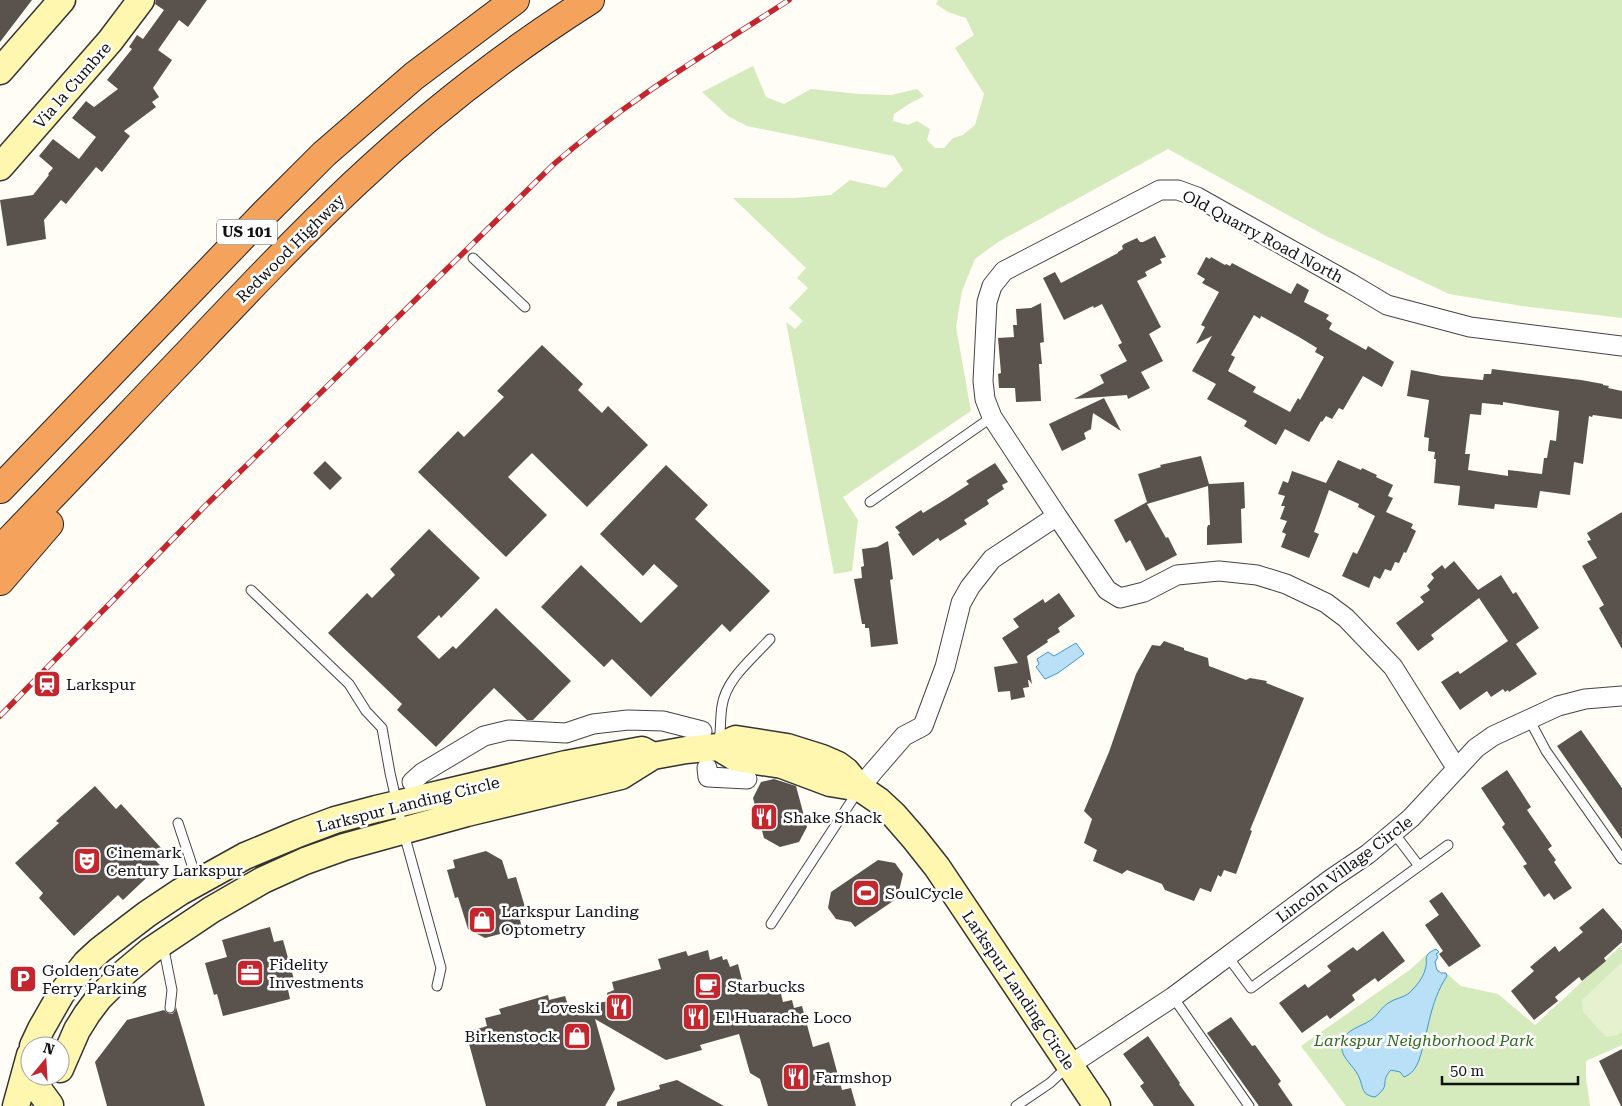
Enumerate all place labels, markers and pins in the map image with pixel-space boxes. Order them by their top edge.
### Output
station icon: Larkspur [32,669,62,699]
place label: Larkspur [66,675,136,694]
restaurant icon: Shake Shack [749,802,779,832]
place label: Shake Shack [783,808,882,827]
place label: Cinemark Century Larkspur [106,843,243,880]
theatre icon: Cinemark Century Larkspur [72,846,102,876]
sports icon: SoulCycle [851,878,881,908]
place label: SoulCycle [885,884,964,903]
place label: Larkspur Landing Optometry [501,902,640,939]
shop icon: Larkspur Landing Optometry [467,905,497,935]
place label: Fidelity Investments [269,955,364,992]
office icon: Fidelity Investments [235,958,265,988]
place label: Golden Gate Ferry Parking [42,961,147,998]
parking icon: Golden Gate Ferry Parking [8,964,38,994]
cafe icon: Starbucks [693,971,723,1001]
place label: Starbucks [727,977,805,996]
restaurant icon: Loveski [604,992,634,1022]
place label: Loveski [540,998,600,1017]
restaurant icon: El Huarache Loco [681,1002,711,1032]
place label: El Huarache Loco [715,1008,852,1027]
shop icon: Birkenstock [562,1021,592,1051]
place label: Birkenstock [465,1027,558,1046]
restaurant icon: Farmshop [781,1062,811,1092]
place label: Farmshop [815,1068,892,1087]

